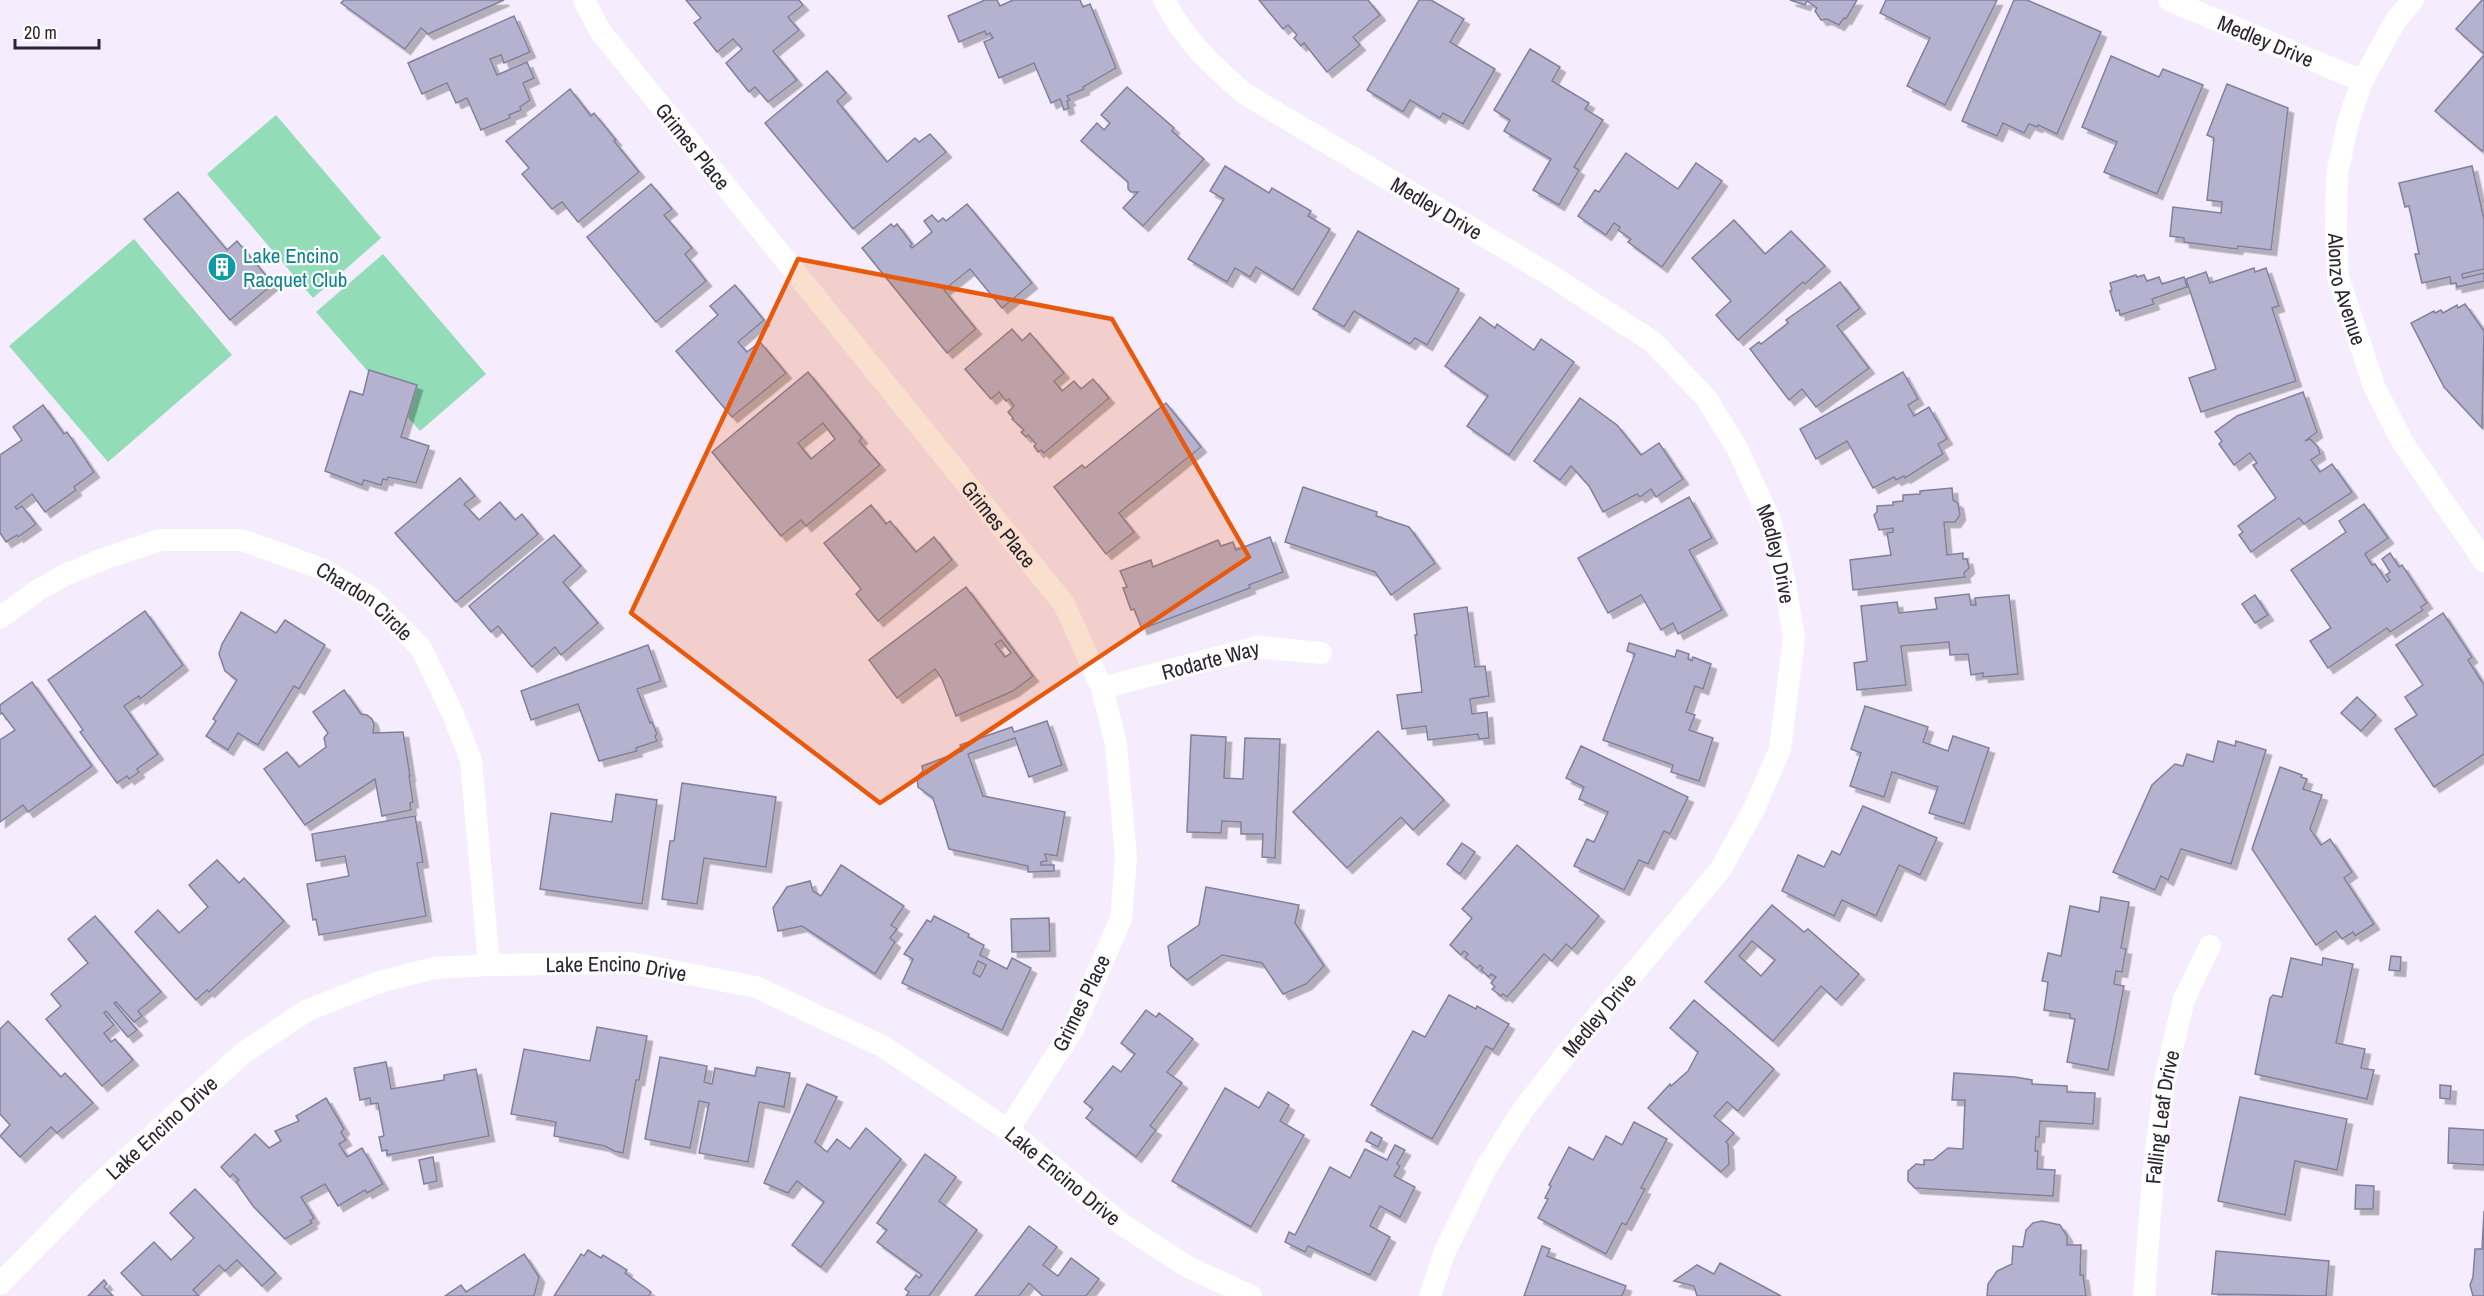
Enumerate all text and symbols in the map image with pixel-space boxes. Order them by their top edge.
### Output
street label: Medley Drive [2213,8,2318,74]
scale bar [15,12,99,50]
text: 20 m [24,20,57,45]
street label: Grimes Place [649,96,737,196]
street label: Medley Drive [1386,169,1488,246]
street label: Alonzo Avenue [2321,231,2374,349]
place label: Lake Encino Racquet Club [243,241,347,294]
building icon: Lake Encino Racquet Club [206,251,238,283]
street label: Grimes Place [955,474,1043,573]
street label: Medley Drive [1750,499,1802,606]
street label: Chardon Circle [311,554,420,647]
street label: Rodarte Way [1158,633,1263,686]
street label: Lake Encino Drive [545,948,689,988]
street label: Grimes Place [1045,950,1117,1056]
street label: Medley Drive [1555,967,1643,1063]
street label: Falling Leaf Drive [2138,1047,2186,1185]
street label: Lake Encino Drive [99,1069,224,1186]
street label: Lake Encino Drive [999,1119,1127,1232]

